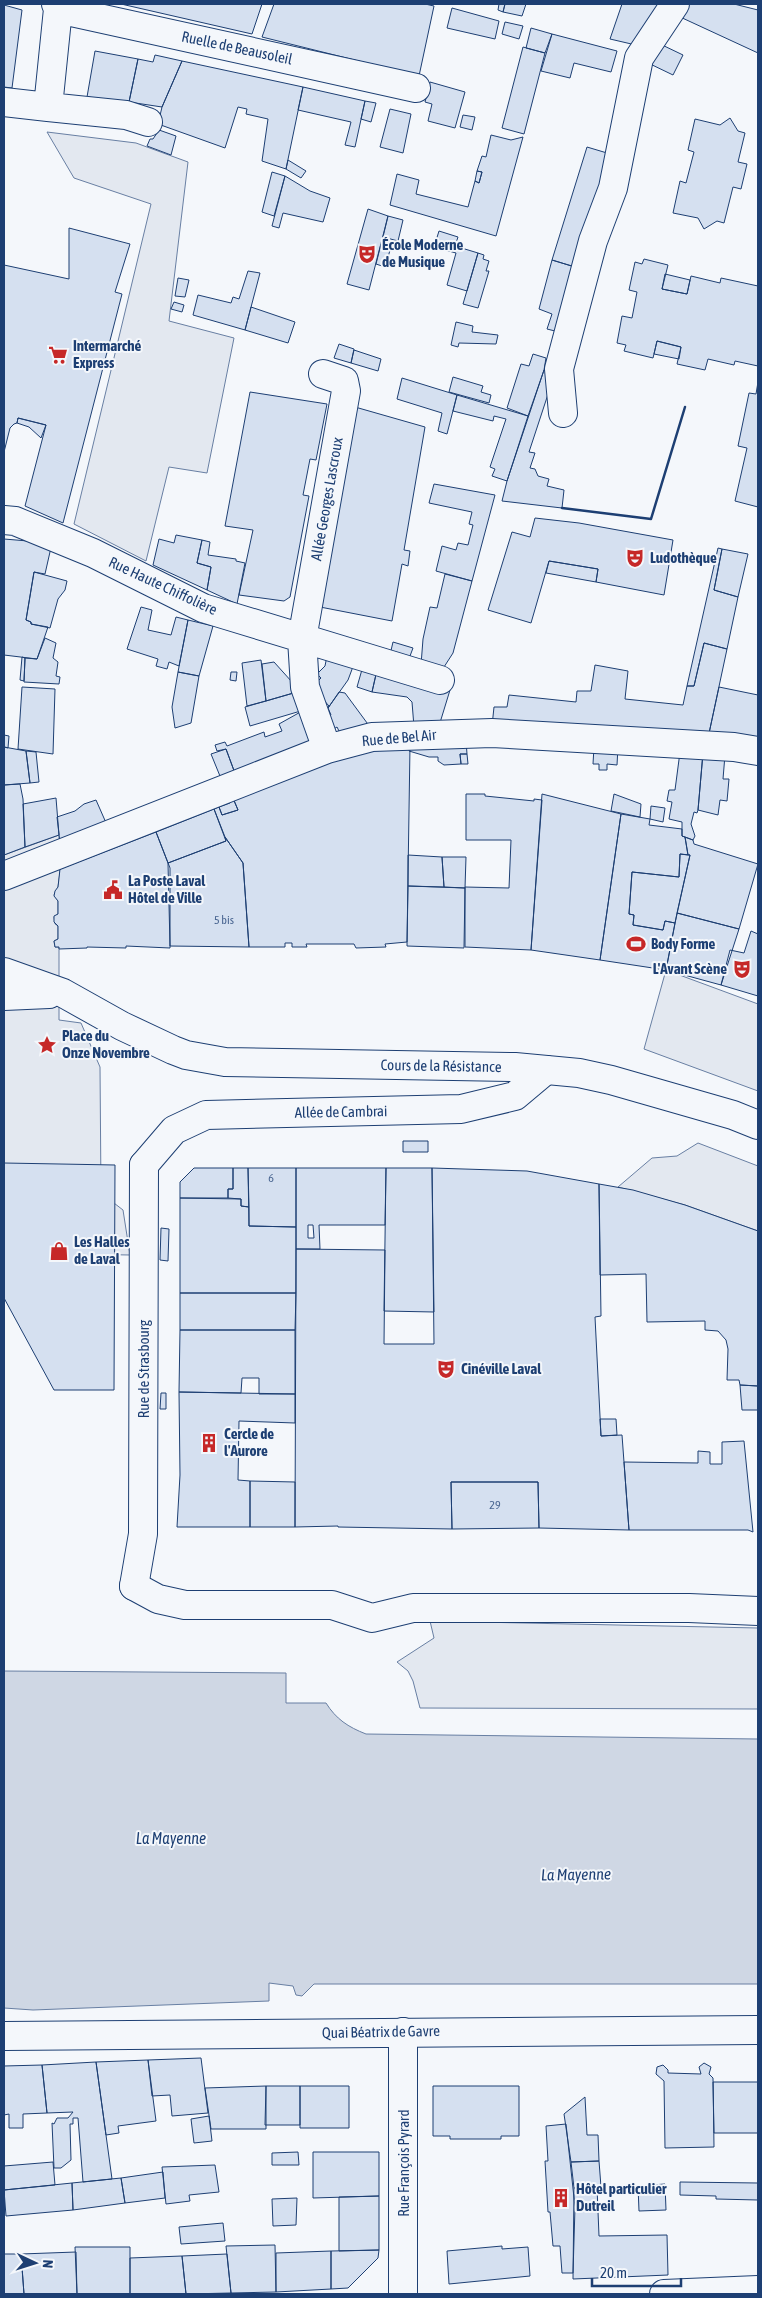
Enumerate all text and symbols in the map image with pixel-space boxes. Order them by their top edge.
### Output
street label: Ruelle de Beausoleil [180,27,294,68]
place label: École Moderne de Musique [382,236,463,270]
theatre icon: École Moderne de Musique [356,243,378,265]
place label: Intermarché Express [73,337,142,371]
supermarket icon: Intermarché Express [47,344,69,366]
street label: Allée Georges Lascroux [307,436,346,562]
theatre icon: Ludothèque [624,547,646,569]
place label: Ludothèque [650,549,717,566]
street label: Rue Haute Chiffolière [106,553,220,618]
street label: Rue de Bel Air [361,726,438,749]
place label: La Poste Laval Hôtel de Ville [128,872,206,906]
public building icon: La Poste Laval Hôtel de Ville [102,879,124,901]
house number: 5 bis [214,913,234,927]
sports icon: Body Forme [625,933,647,955]
place label: Body Forme [651,935,716,952]
theatre icon: L'Avant Scène [731,958,753,980]
place label: L'Avant Scène [653,960,727,977]
place label: Place du Onze Novembre [62,1027,150,1061]
place icon: Place du Onze Novembre [36,1034,58,1056]
street label: Cours de la Résistance [380,1056,502,1075]
street label: Allée de Cambrai [294,1102,388,1121]
house number: 6 [268,1171,274,1185]
place label: Les Halles de Laval [74,1233,130,1267]
shop icon: Les Halles de Laval [48,1240,70,1262]
street label: Rue de Strasbourg [135,1319,152,1418]
theatre icon: Cinéville Laval [435,1358,457,1380]
place label: Cinéville Laval [461,1360,542,1377]
place label: Cercle de l'Aurore [224,1425,274,1459]
building icon: Cercle de l'Aurore [198,1432,220,1454]
house number: 29 [489,1498,501,1512]
water label: La Mayenne [136,1829,206,1848]
water label: La Mayenne [541,1864,611,1885]
street label: Quai Béatrix de Gavre [322,2022,440,2041]
street label: Rue François Pyrard [395,2109,412,2217]
place label: Hôtel particulier Dutreil [576,2180,667,2214]
building icon: Hôtel particulier Dutreil [550,2187,572,2209]
north arrow [10,2238,60,2288]
scale bar [592,2256,681,2288]
text: N [40,2259,56,2269]
text: 20 m [600,2264,627,2281]

